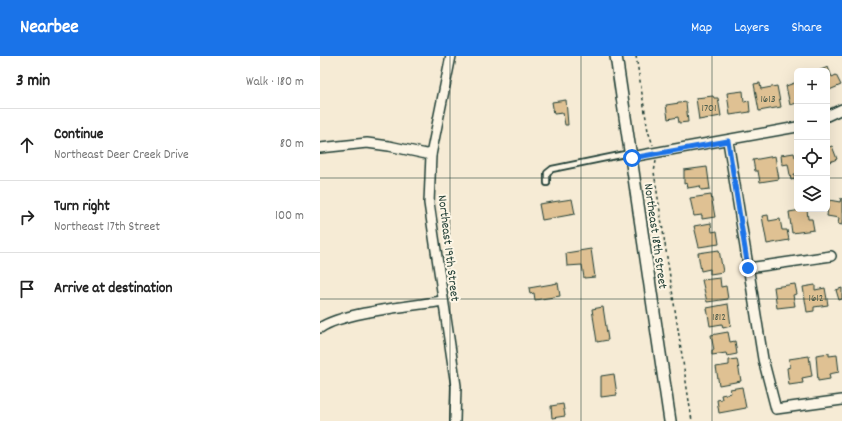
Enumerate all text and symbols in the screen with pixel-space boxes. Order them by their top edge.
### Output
text: Nearbee [20,15,79,42]
text: Map [691,18,712,38]
text: Layers [734,18,769,38]
text: Share [791,18,822,38]
map controls [794,68,830,212]
button: + [794,68,830,104]
text: 3 min [16,70,50,94]
text: Walk · 180 m [246,73,304,92]
house number: 1613 [760,92,776,108]
house number: 1701 [701,101,717,117]
button: − [794,104,830,140]
text: Continue [54,124,103,146]
icon: ahead [16,134,38,156]
text: 80 m [280,135,304,154]
button: locate [794,140,830,176]
text: Northeast Deer Creek Drive [54,146,189,165]
route start [623,149,641,167]
button: layers [794,176,830,212]
street label: Northeast 18th Street [638,182,671,290]
street label: Northeast 19th Street [432,194,463,303]
text: Turn right [54,196,110,218]
icon: right [16,206,38,228]
text: 100 m [275,207,304,226]
text: Northeast 17th Street [54,218,160,237]
route end [739,259,757,277]
icon: arrive [16,278,38,300]
text: Arrive at destination [54,278,172,300]
house number: 1612 [808,291,824,307]
house number: 1812 [712,310,726,326]

